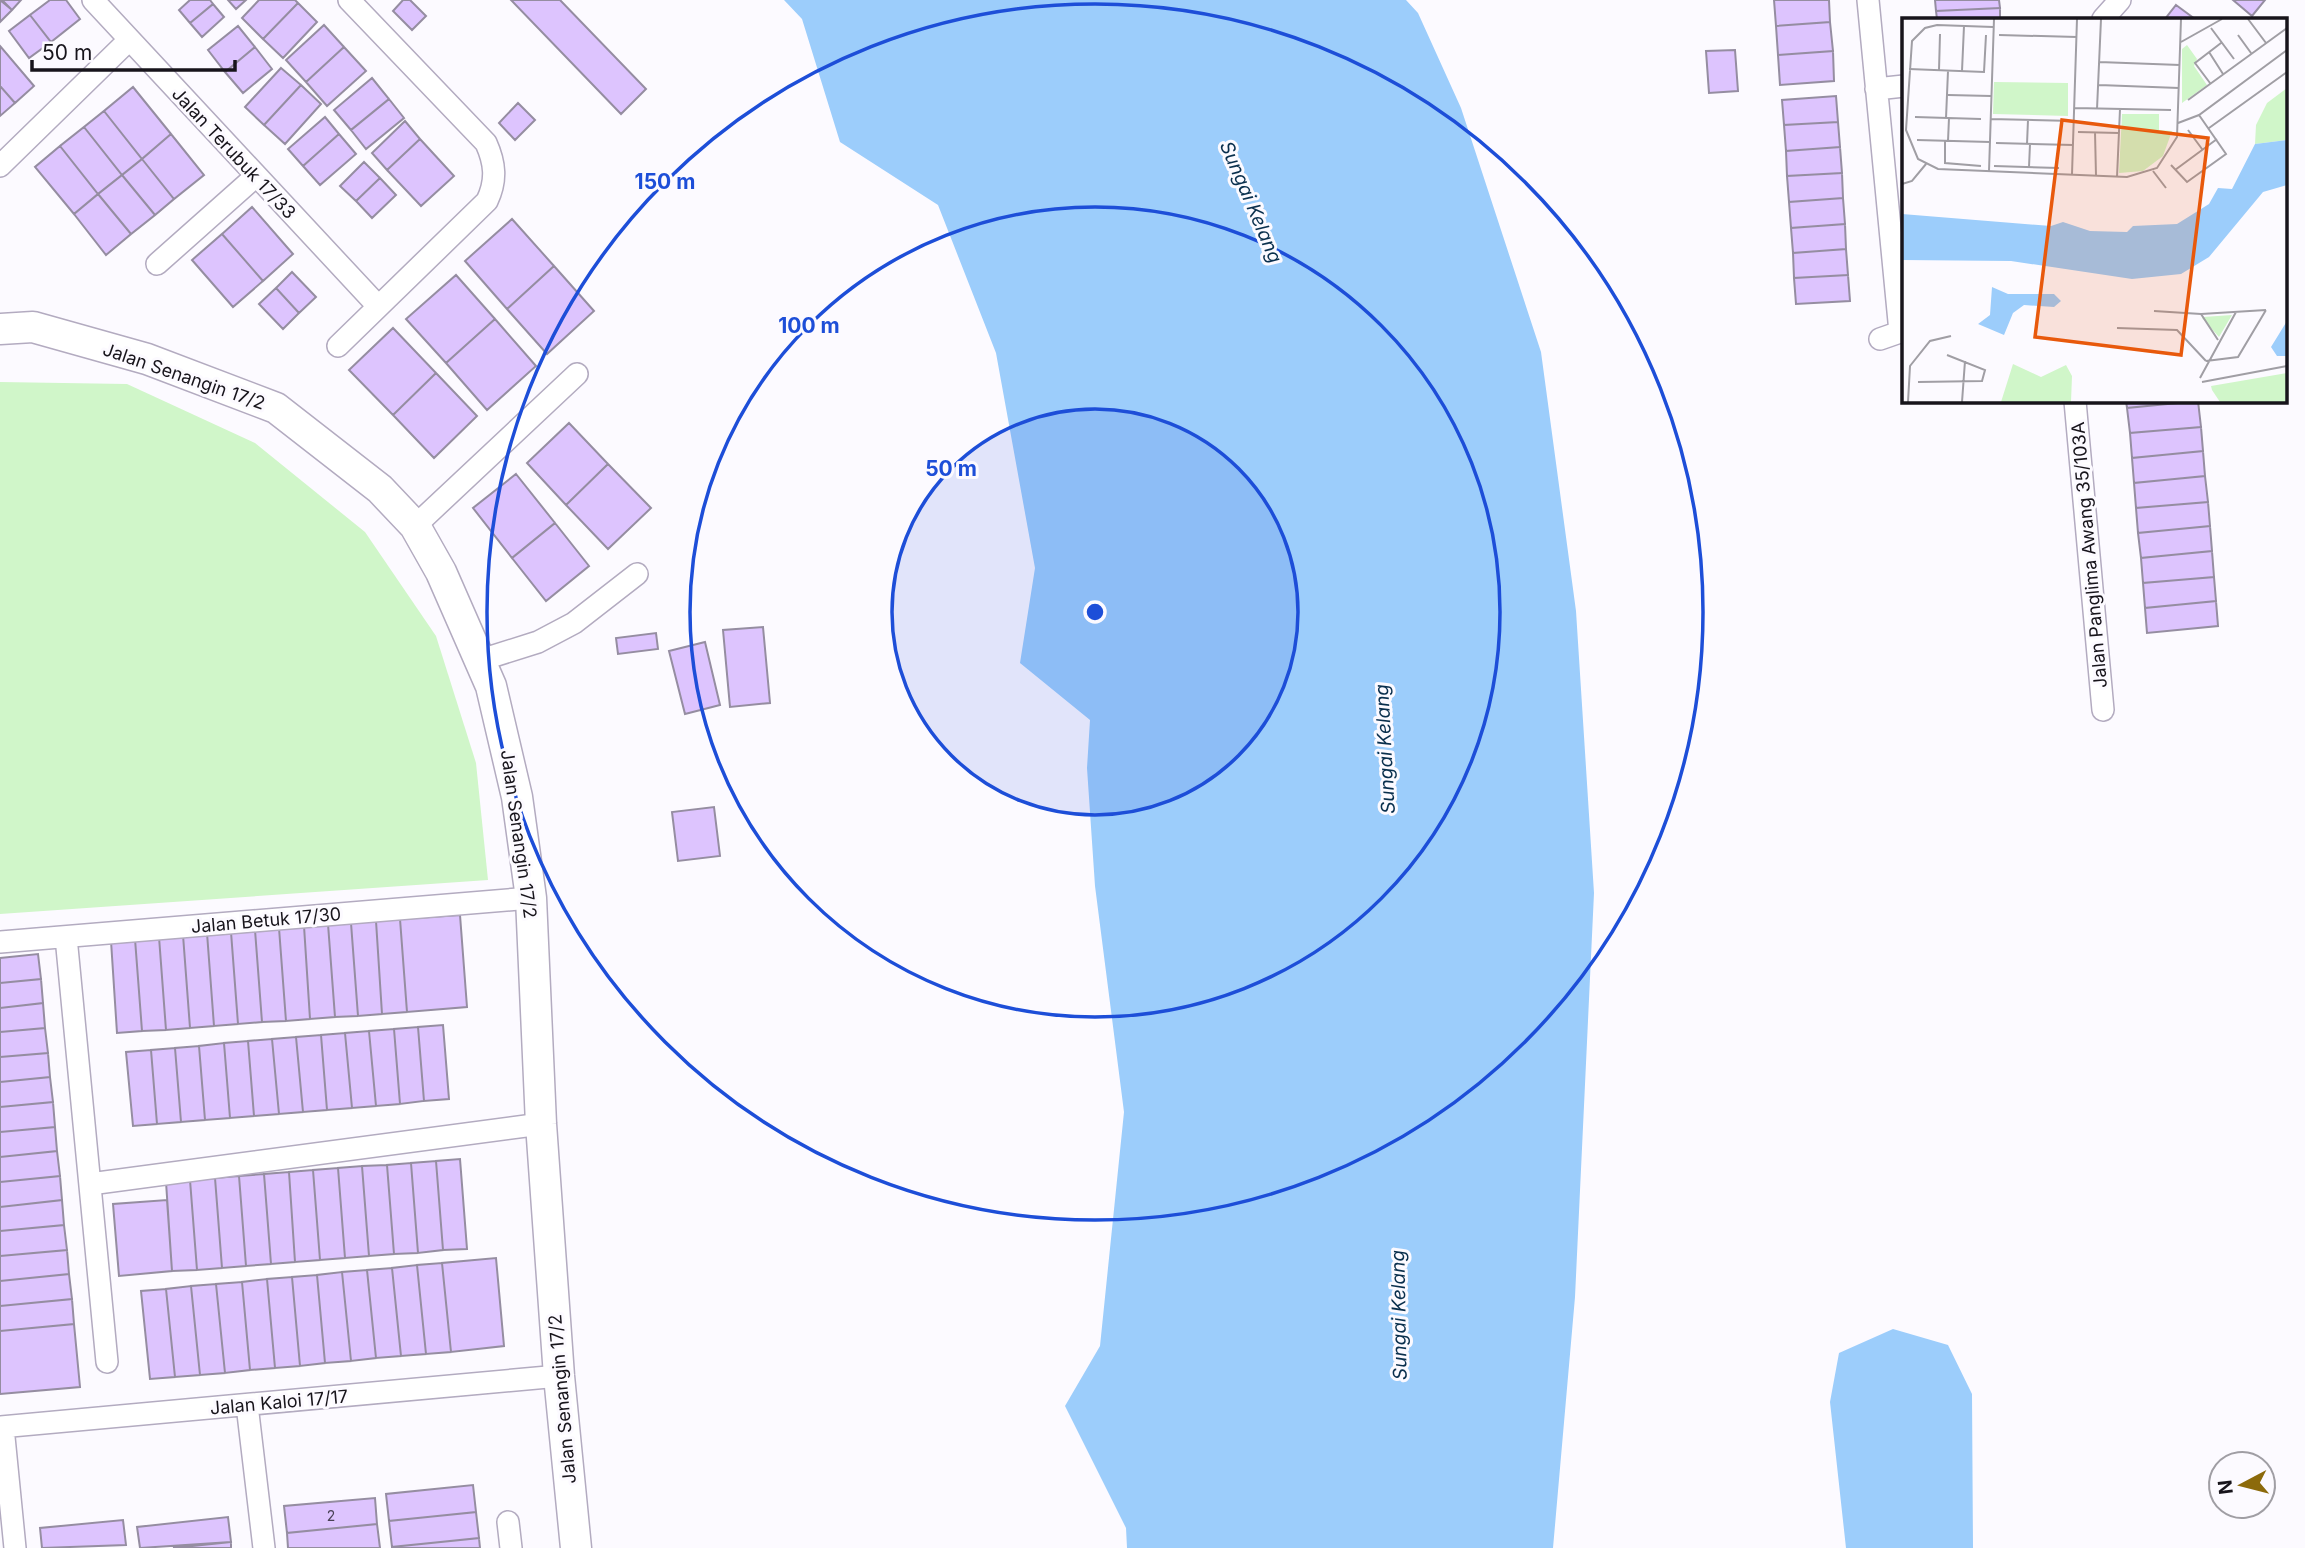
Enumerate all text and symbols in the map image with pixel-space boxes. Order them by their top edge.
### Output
inset map [1902,18,2288,402]
scale bar [32,28,234,72]
text: 50 m [42,40,92,65]
street label: Jalan Terubuk 17/33 [168,83,300,223]
water label: Sungai Kelang [1215,138,1287,267]
text: 150 m [635,169,695,194]
text: 100 m [778,313,840,338]
street label: Jalan Senangin 17/2 [100,338,268,414]
street label: Jalan Panglima Awang 35/103A [2067,421,2111,689]
text: 50 m [925,456,977,481]
centre of rings [1083,600,1107,624]
water label: Sungai Kelang [1370,683,1400,815]
street label: Jalan Senangin 17/2 [497,748,541,920]
street label: Jalan Betuk 17/30 [190,903,342,937]
water label: Sungai Kelang [1386,1249,1412,1380]
street label: Jalan Senangin 17/2 [544,1313,580,1485]
street label: Jalan Kaloi 17/17 [209,1385,349,1419]
north arrow [2207,1450,2277,1520]
text: N [2213,1478,2238,1496]
house number: 2 [327,1507,335,1524]

